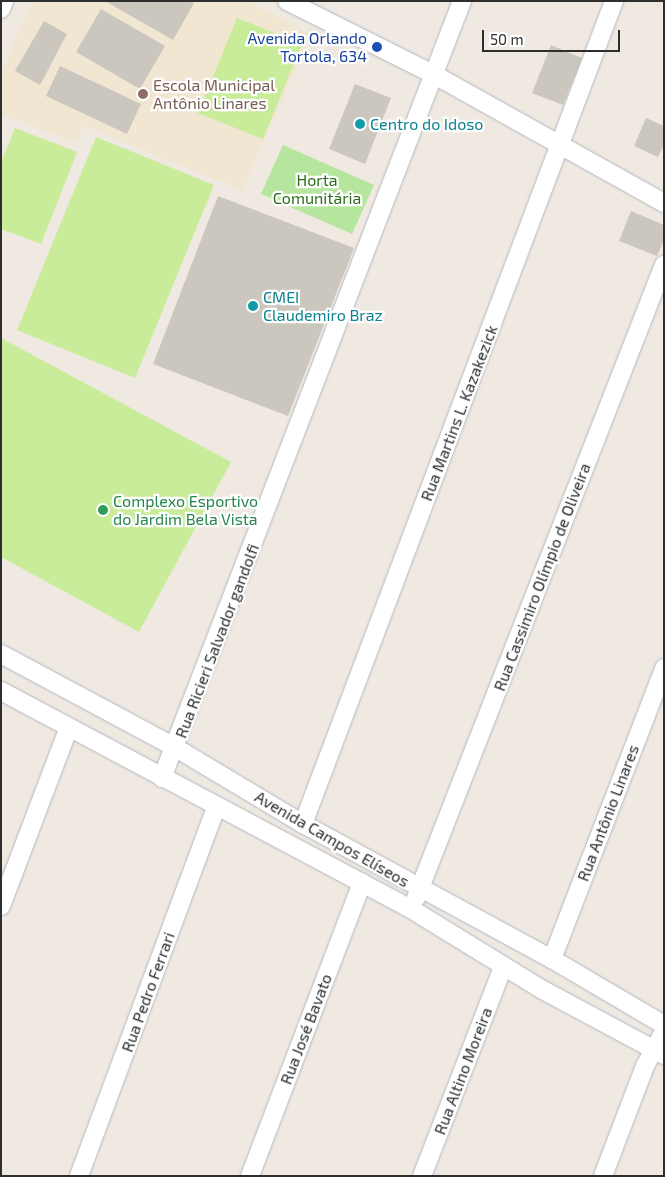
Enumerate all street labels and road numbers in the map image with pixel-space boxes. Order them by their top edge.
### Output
street label: Rua Martins L. Kazakezick [417,322,501,504]
street label: Rua Cassimiro Olímpio de Oliveira [490,460,594,694]
street label: Rua Ricieri Salvador gandolfi [171,541,263,741]
street label: Rua Antônio Linares [573,742,643,884]
street label: Avenida Campos Elíseos [251,787,413,891]
street label: Rua Pedro Ferrari [117,929,179,1055]
street label: Rua José Bavato [276,971,336,1087]
street label: Rua Altino Moreira [430,1005,496,1137]

